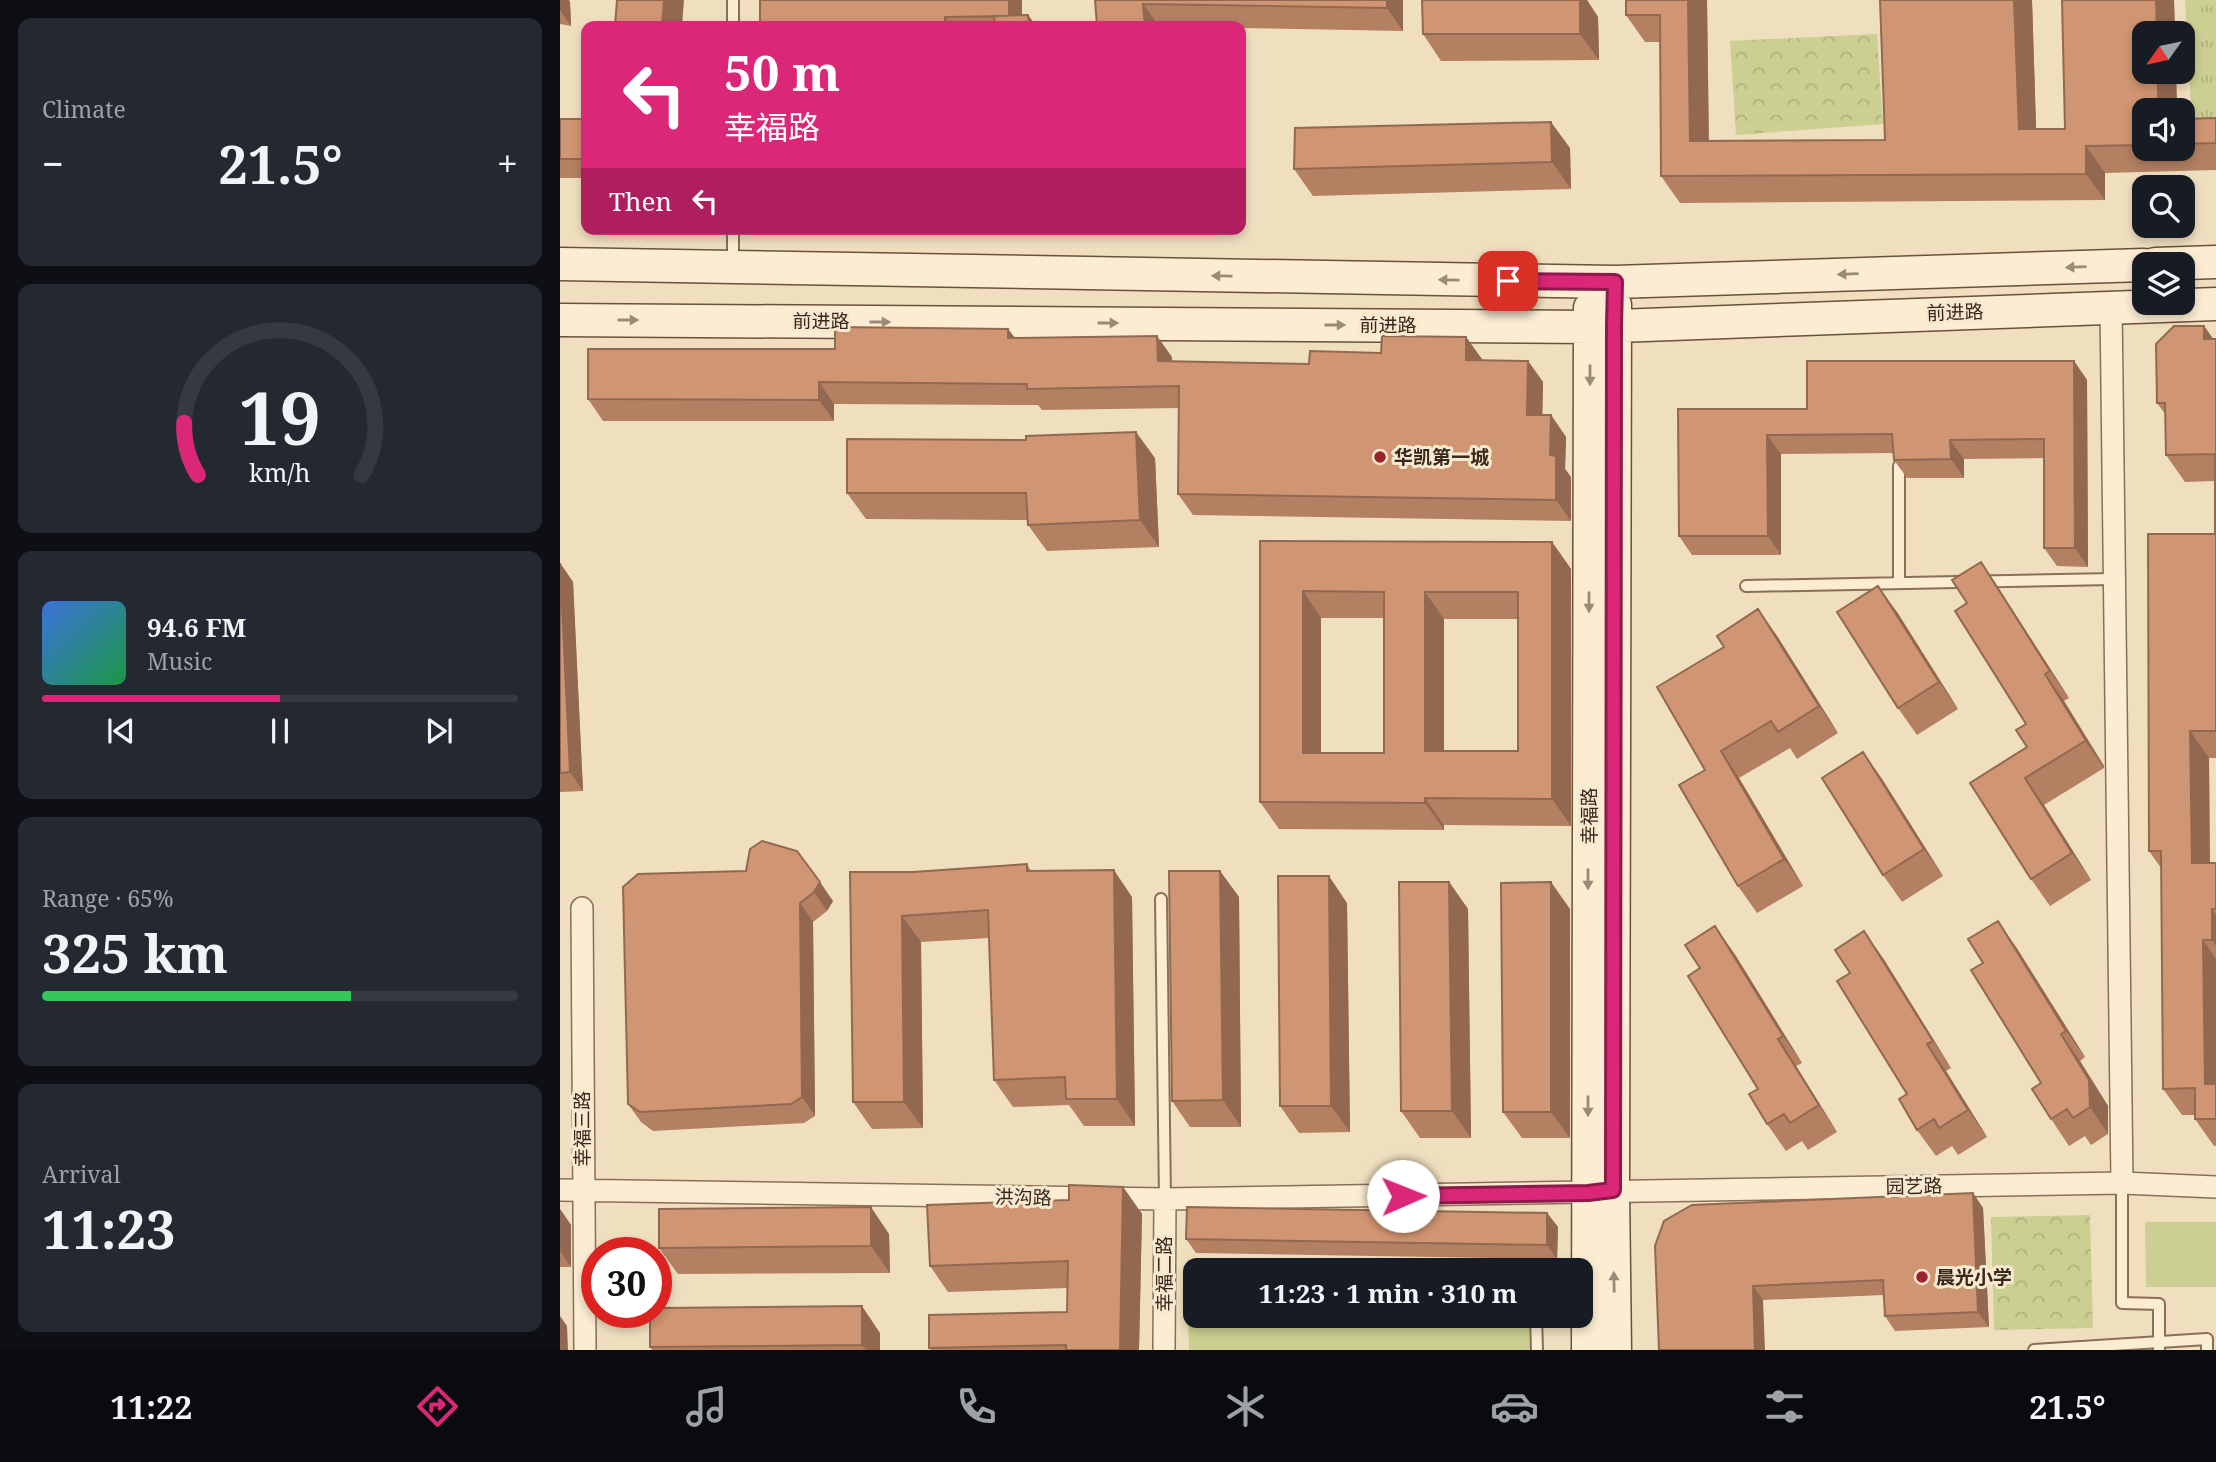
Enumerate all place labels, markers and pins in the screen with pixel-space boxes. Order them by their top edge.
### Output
pin [1478,251,1538,311]
place label: 华凯第一城 [1394,444,1489,470]
marker: 华凯第一城 [1372,449,1388,465]
place label: 晨光小学 [1936,1264,2012,1290]
marker: 晨光小学 [1914,1269,1930,1285]

